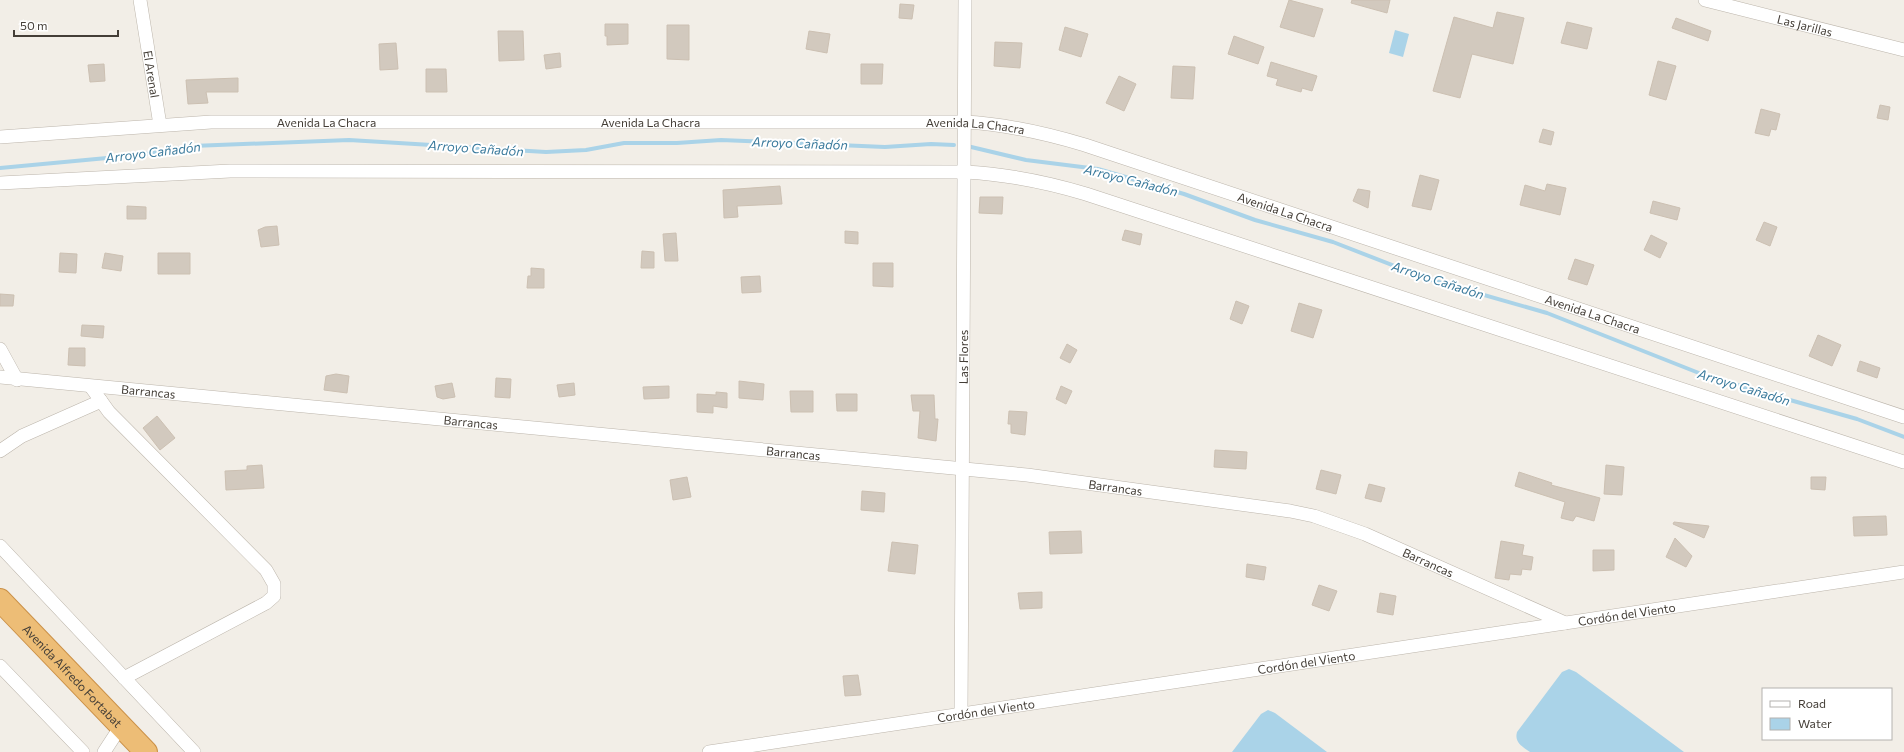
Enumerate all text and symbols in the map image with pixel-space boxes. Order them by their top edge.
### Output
street label: Las Jarillas [1776,11,1834,39]
scale bar [14,12,118,38]
text: 50 m [20,18,48,32]
street label: El Arenal [141,49,163,99]
street label: Avenida La Chacra [277,115,376,129]
street label: Avenida La Chacra [601,115,700,129]
street label: Avenida La Chacra [926,115,1026,136]
water label: Arroyo Cañadón [751,133,848,153]
water label: Arroyo Cañadón [427,137,524,159]
water label: Arroyo Cañadón [103,138,202,166]
water label: Arroyo Cañadón [1082,160,1180,199]
street label: Avenida La Chacra [1236,189,1335,234]
water label: Arroyo Cañadón [1389,257,1486,302]
street label: Avenida La Chacra [1543,291,1642,336]
street label: Las Flores [956,330,970,384]
water label: Arroyo Cañadón [1695,365,1792,409]
street label: Barrancas [121,382,176,401]
street label: Barrancas [443,412,499,431]
street label: Barrancas [766,443,821,462]
street label: Barrancas [1088,476,1143,498]
street label: Barrancas [1401,545,1456,580]
street label: Cordón del Viento [1577,600,1676,628]
street label: Avenida Alfredo Fortabat [20,621,125,730]
street label: Cordón del Viento [1256,648,1356,676]
legend [1762,688,1892,740]
street label: Cordón del Viento [936,696,1036,725]
text: Road [1798,696,1826,710]
text: Water [1798,716,1832,730]

